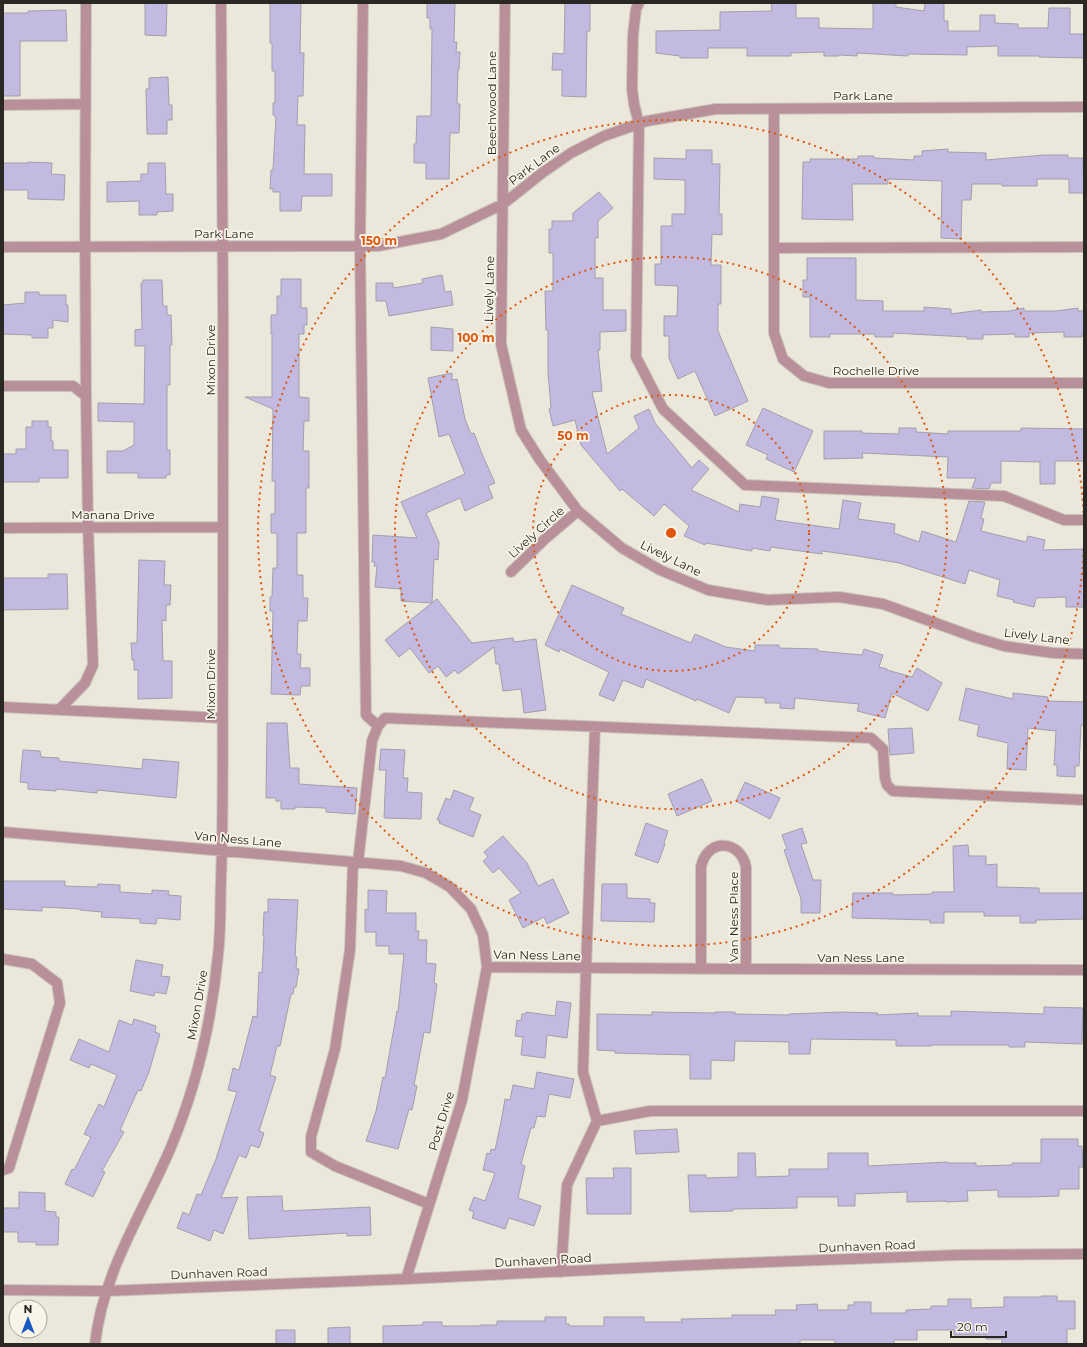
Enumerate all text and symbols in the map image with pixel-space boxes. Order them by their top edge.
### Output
street label: Beechwood Lane [484,51,499,155]
street label: Park Lane [833,88,893,103]
street label: Park Lane [505,140,563,188]
street label: Park Lane [194,226,254,241]
text: 150 m [361,233,397,248]
street label: Lively Lane [481,256,497,322]
street label: Mixon Drive [203,324,218,396]
text: 100 m [458,330,494,345]
street label: Rochelle Drive [833,363,919,378]
text: 50 m [557,428,589,443]
street label: Lively Circle [505,503,567,561]
street label: Manana Drive [71,507,155,522]
centre of rings [664,526,678,540]
street label: Lively Lane [638,537,704,579]
street label: Lively Lane [1003,625,1071,647]
street label: Mixon Drive [203,648,218,720]
street label: Van Ness Lane [194,828,282,850]
street label: Van Ness Place [726,872,741,962]
street label: Van Ness Lane [493,947,581,963]
street label: Van Ness Lane [817,950,905,965]
street label: Mixon Drive [183,969,211,1041]
street label: Post Drive [425,1089,457,1153]
street label: Dunhaven Road [818,1237,916,1255]
street label: Dunhaven Road [494,1250,592,1270]
street label: Dunhaven Road [170,1264,268,1282]
north arrow [8,1299,48,1339]
text: N [24,1302,32,1316]
scale bar [951,1313,1006,1339]
text: 20 m [957,1319,988,1334]

